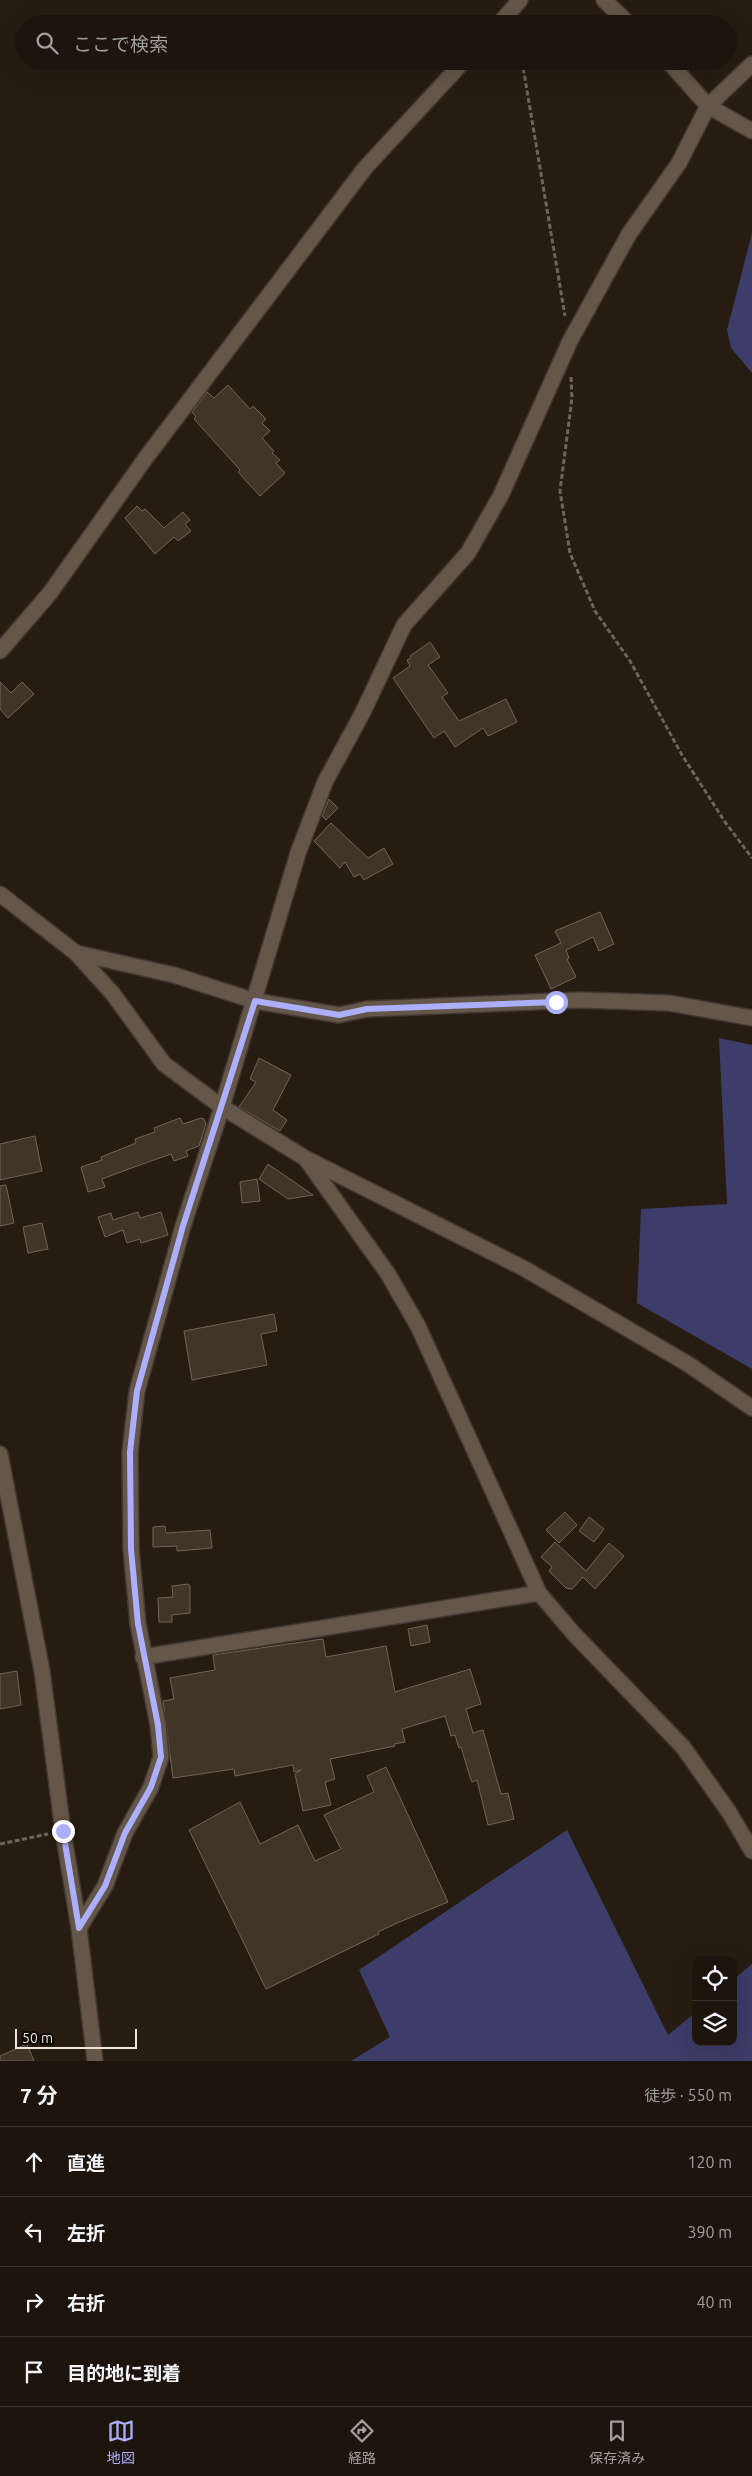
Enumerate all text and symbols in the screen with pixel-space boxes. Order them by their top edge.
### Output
search box [15,15,737,70]
icon: search [33,29,61,57]
text: ここで検索 [73,33,168,55]
route start [545,991,568,1014]
route end [52,1820,75,1843]
map controls [692,1956,737,2046]
button: locate [692,1956,737,2001]
button: layers [692,2001,737,2046]
scale bar [15,2026,138,2049]
text: 50 m [22,2030,53,2046]
text: 7 分 [20,2083,58,2107]
text: 徒歩 · 550 m [644,2086,732,2104]
icon: ahead [20,2148,48,2176]
text: 直進 [67,2152,105,2174]
text: 120 m [687,2153,732,2171]
icon: left [20,2218,48,2246]
text: 左折 [67,2222,105,2244]
text: 390 m [687,2223,732,2241]
icon: right [20,2288,48,2316]
text: 右折 [67,2292,105,2314]
text: 40 m [696,2293,732,2311]
icon: arrive [20,2358,48,2386]
text: 目的地に到着 [67,2362,181,2384]
tab: 地図 [107,2417,135,2467]
tab: 経路 [348,2417,376,2467]
tab: 保存済み [589,2417,645,2467]

